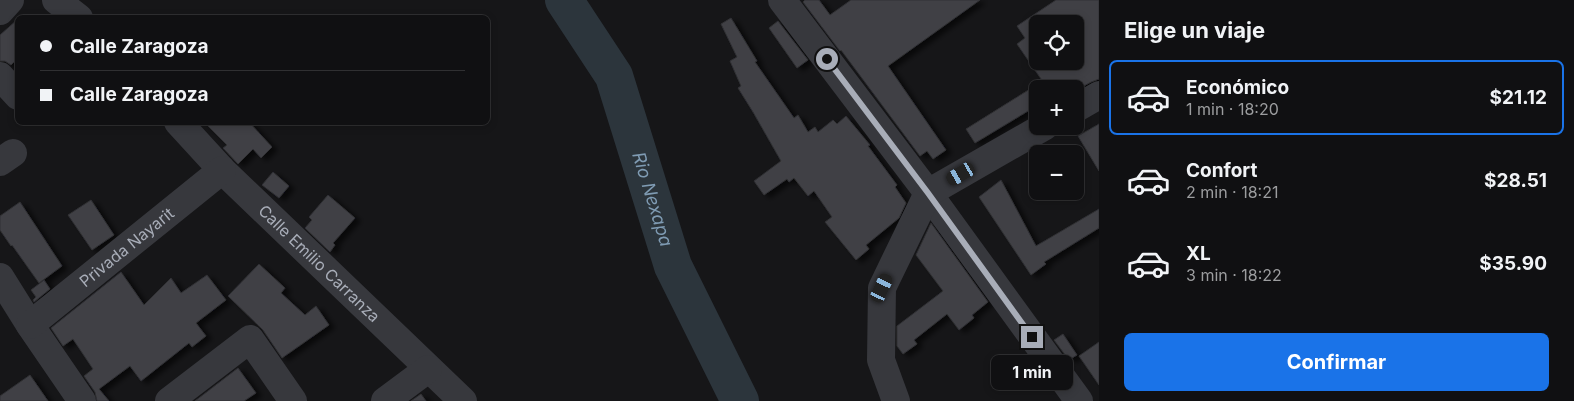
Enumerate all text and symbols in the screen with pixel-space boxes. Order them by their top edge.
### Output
map controls [1029,15,1084,200]
button: locate [1029,15,1084,70]
text: Elige un viaje [1124,17,1265,43]
text: Calle Zaragoza [70,35,209,58]
route start [816,48,838,70]
icon: car [1126,75,1171,120]
text: Económico [1186,76,1289,99]
button: + [1029,80,1084,135]
text: Calle Zaragoza [70,83,209,106]
text: $21.12 [1490,86,1547,109]
text: 1 min · 18:20 [1186,99,1279,119]
button: − [1029,145,1084,200]
water label: Rio Nexapa [628,149,677,249]
icon: car [1126,158,1171,203]
text: Confort [1186,159,1257,182]
car [944,160,977,188]
text: $28.51 [1484,169,1547,192]
text: 2 min · 18:21 [1186,182,1279,202]
street label: Calle Emilio Carranza [254,200,384,326]
street label: Privada Nayarit [75,203,178,291]
icon: car [1126,241,1171,286]
text: XL [1186,242,1211,265]
text: $35.90 [1479,252,1547,275]
text: 3 min · 18:22 [1186,265,1282,285]
car [868,271,895,305]
route end [1021,326,1043,348]
button: Confirmar [1124,333,1549,391]
callout: 1 min [991,354,1073,390]
text: 1 min [1012,362,1052,382]

